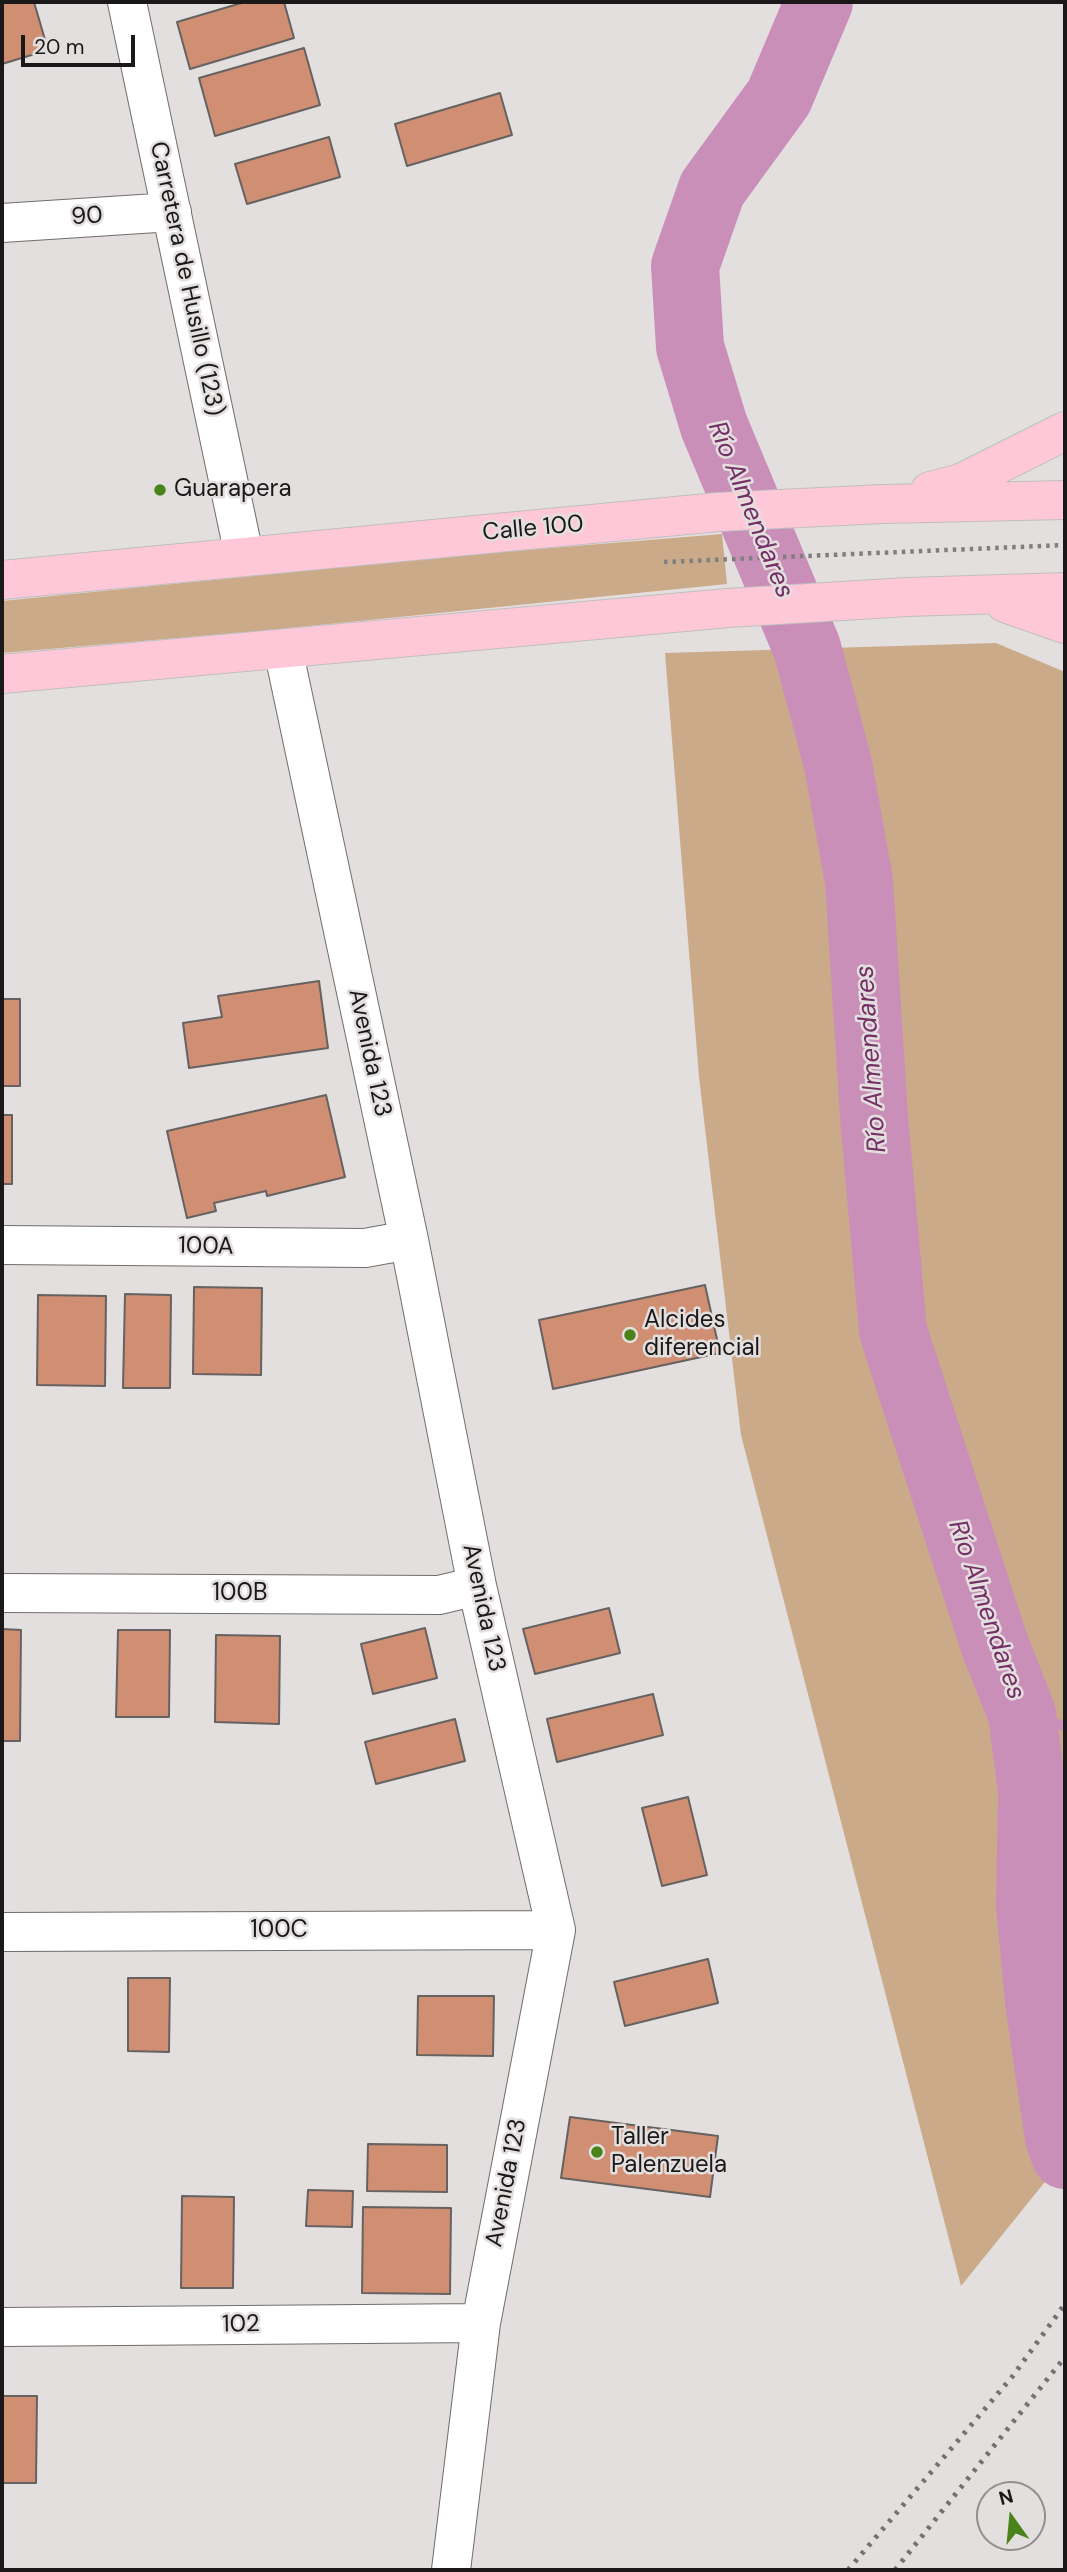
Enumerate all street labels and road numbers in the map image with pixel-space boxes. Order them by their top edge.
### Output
street label: Carretera de Husillo (123) [143,139,229,419]
street label: 90 [70,202,104,232]
street label: Calle 100 [481,510,585,548]
street label: Avenida 123 [341,986,397,1120]
street label: 100A [178,1232,234,1262]
street label: Avenida 123 [455,1541,511,1675]
street label: 100B [213,1580,267,1608]
street label: 100C [250,1917,308,1945]
street label: Avenida 123 [480,2116,534,2250]
street label: 102 [222,2310,260,2340]

